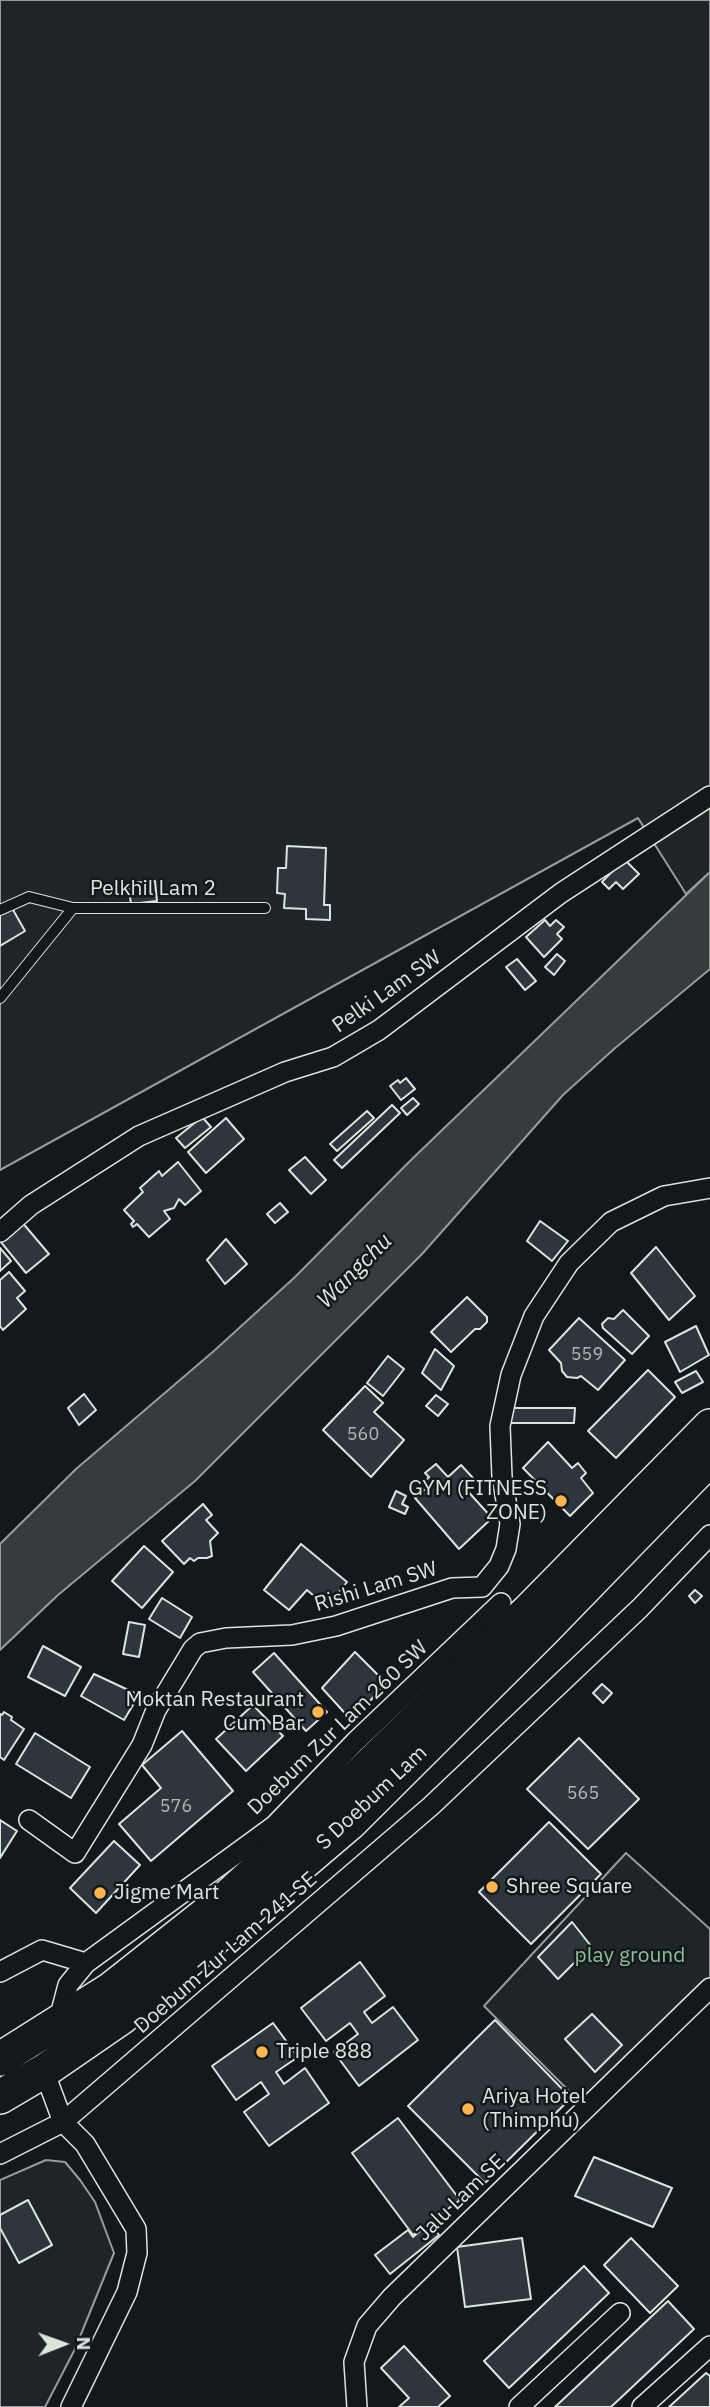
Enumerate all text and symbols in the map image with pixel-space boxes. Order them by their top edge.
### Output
street label: Pelkhil Lam 2 [90,876,216,902]
street label: Pelki Lam SW [328,945,446,1039]
water label: Wangchu [312,1228,398,1314]
house number: 559 [571,1344,603,1366]
house number: 560 [347,1424,379,1446]
place label: GYM (FITNESS ZONE) [408,1476,547,1526]
marker: GYM (FITNESS ZONE) [553,1493,569,1509]
street label: Rishi Lam SW [312,1556,440,1618]
street label: Doebum Zur Lam 260 SW [243,1636,433,1820]
place label: Moktan Restaurant Cum Bar [125,1687,304,1737]
marker: Moktan Restaurant Cum Bar [310,1704,326,1720]
street label: S Doebum Lam [311,1740,433,1856]
house number: 565 [567,1783,599,1805]
house number: 576 [160,1796,192,1818]
street label: Doebum Zur Lam 241 SE [130,1867,322,2039]
place label: Shree Square [506,1874,632,1900]
marker: Shree Square [484,1879,500,1895]
place label: Jigme Mart [114,1880,219,1906]
marker: Jigme Mart [92,1885,108,1901]
park label: play ground [575,1943,685,1969]
place label: Triple 888 [276,2039,372,2065]
marker: Triple 888 [254,2044,270,2060]
place label: Ariya Hotel (Thimphu) [482,2084,586,2134]
marker: Ariya Hotel (Thimphu) [460,2101,476,2117]
street label: Jalu Lam SE [411,2149,511,2247]
north arrow [28,2309,98,2379]
text: N [72,2337,96,2351]

